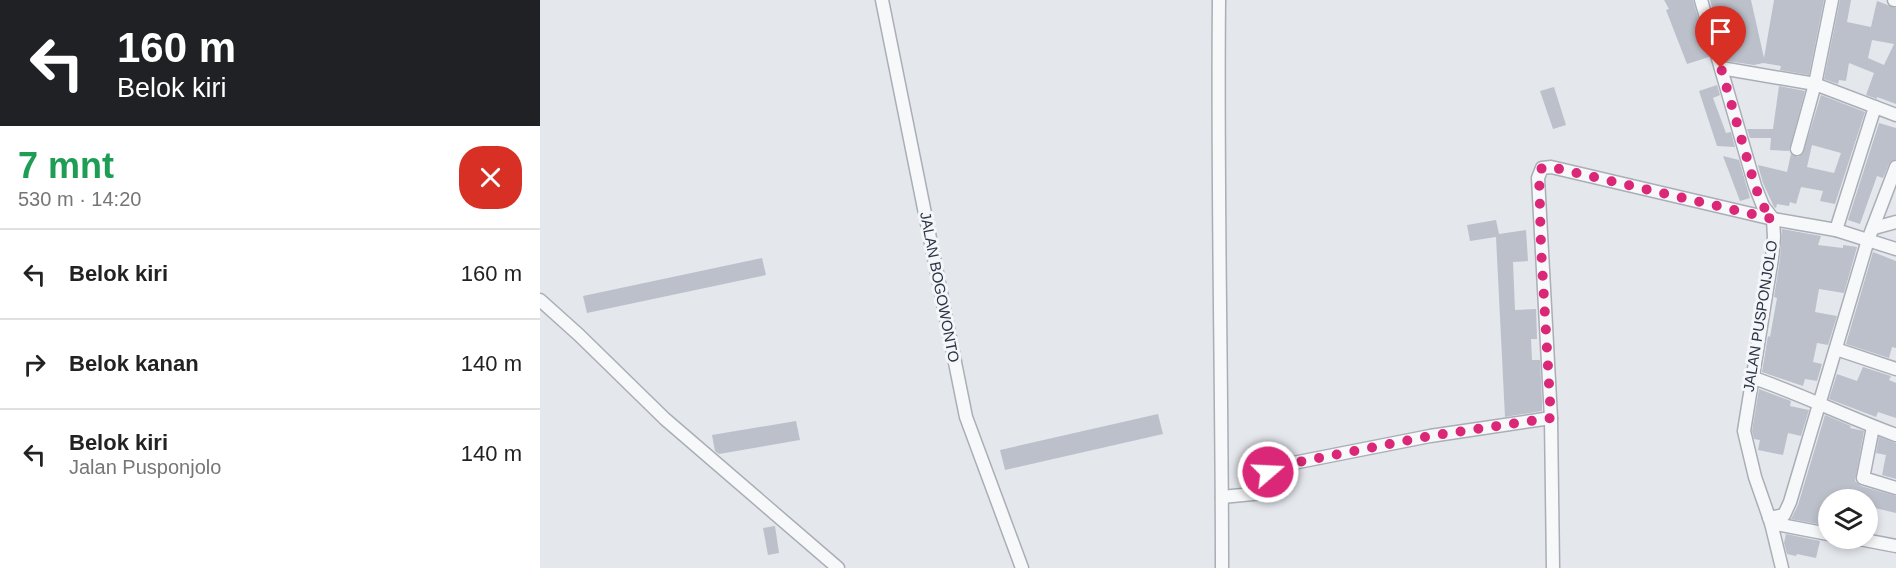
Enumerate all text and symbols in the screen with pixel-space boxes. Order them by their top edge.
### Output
pin [1695,6,1746,68]
icon: arrive [1704,15,1737,48]
icon: left [18,24,96,102]
text: 160 m [117,24,236,71]
text: Belok kiri [117,73,227,103]
text: 7 mnt [18,145,114,186]
button: close [459,146,522,209]
text: 530 m · 14:20 [18,188,141,210]
street label: JALAN BOGOWONTO [917,210,963,364]
street label: JALAN PUSPONJOLO [1740,239,1780,393]
icon: left [18,258,51,291]
text: Belok kiri [69,261,168,286]
text: 160 m [461,261,522,286]
icon: right [18,348,51,381]
text: Belok kanan [69,351,199,376]
text: 140 m [461,351,522,376]
text: Belok kiri [69,430,168,455]
icon: left [18,438,51,471]
position arrow [1236,440,1300,504]
text: 140 m [461,441,522,466]
text: Jalan Pusponjolo [69,456,221,478]
map controls [1818,489,1878,549]
button: layers [1818,489,1878,549]

